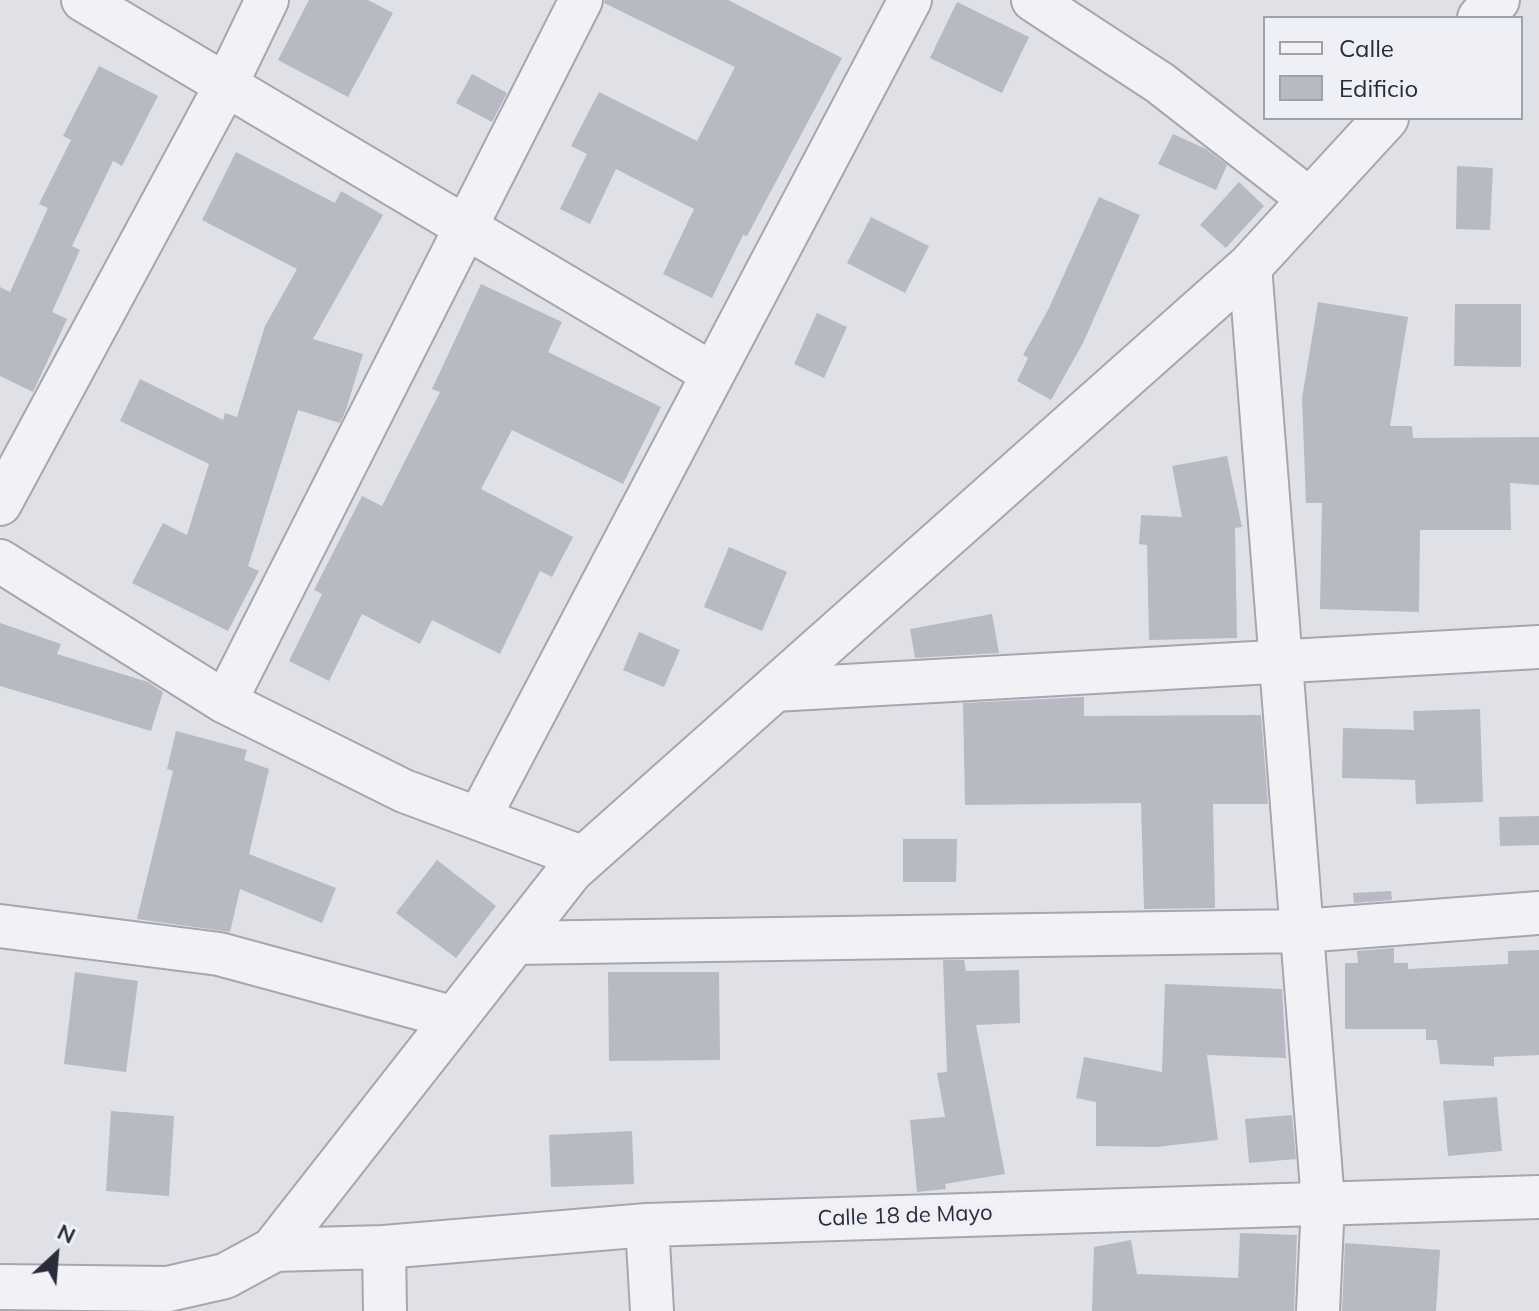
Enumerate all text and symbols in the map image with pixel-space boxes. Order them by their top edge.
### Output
legend [1263,16,1523,120]
text: Calle [1339,33,1394,63]
text: Edificio [1339,73,1418,103]
street label: Calle 18 de Mayo [817,1200,993,1232]
north arrow [16,1215,96,1295]
text: N [53,1217,80,1250]

